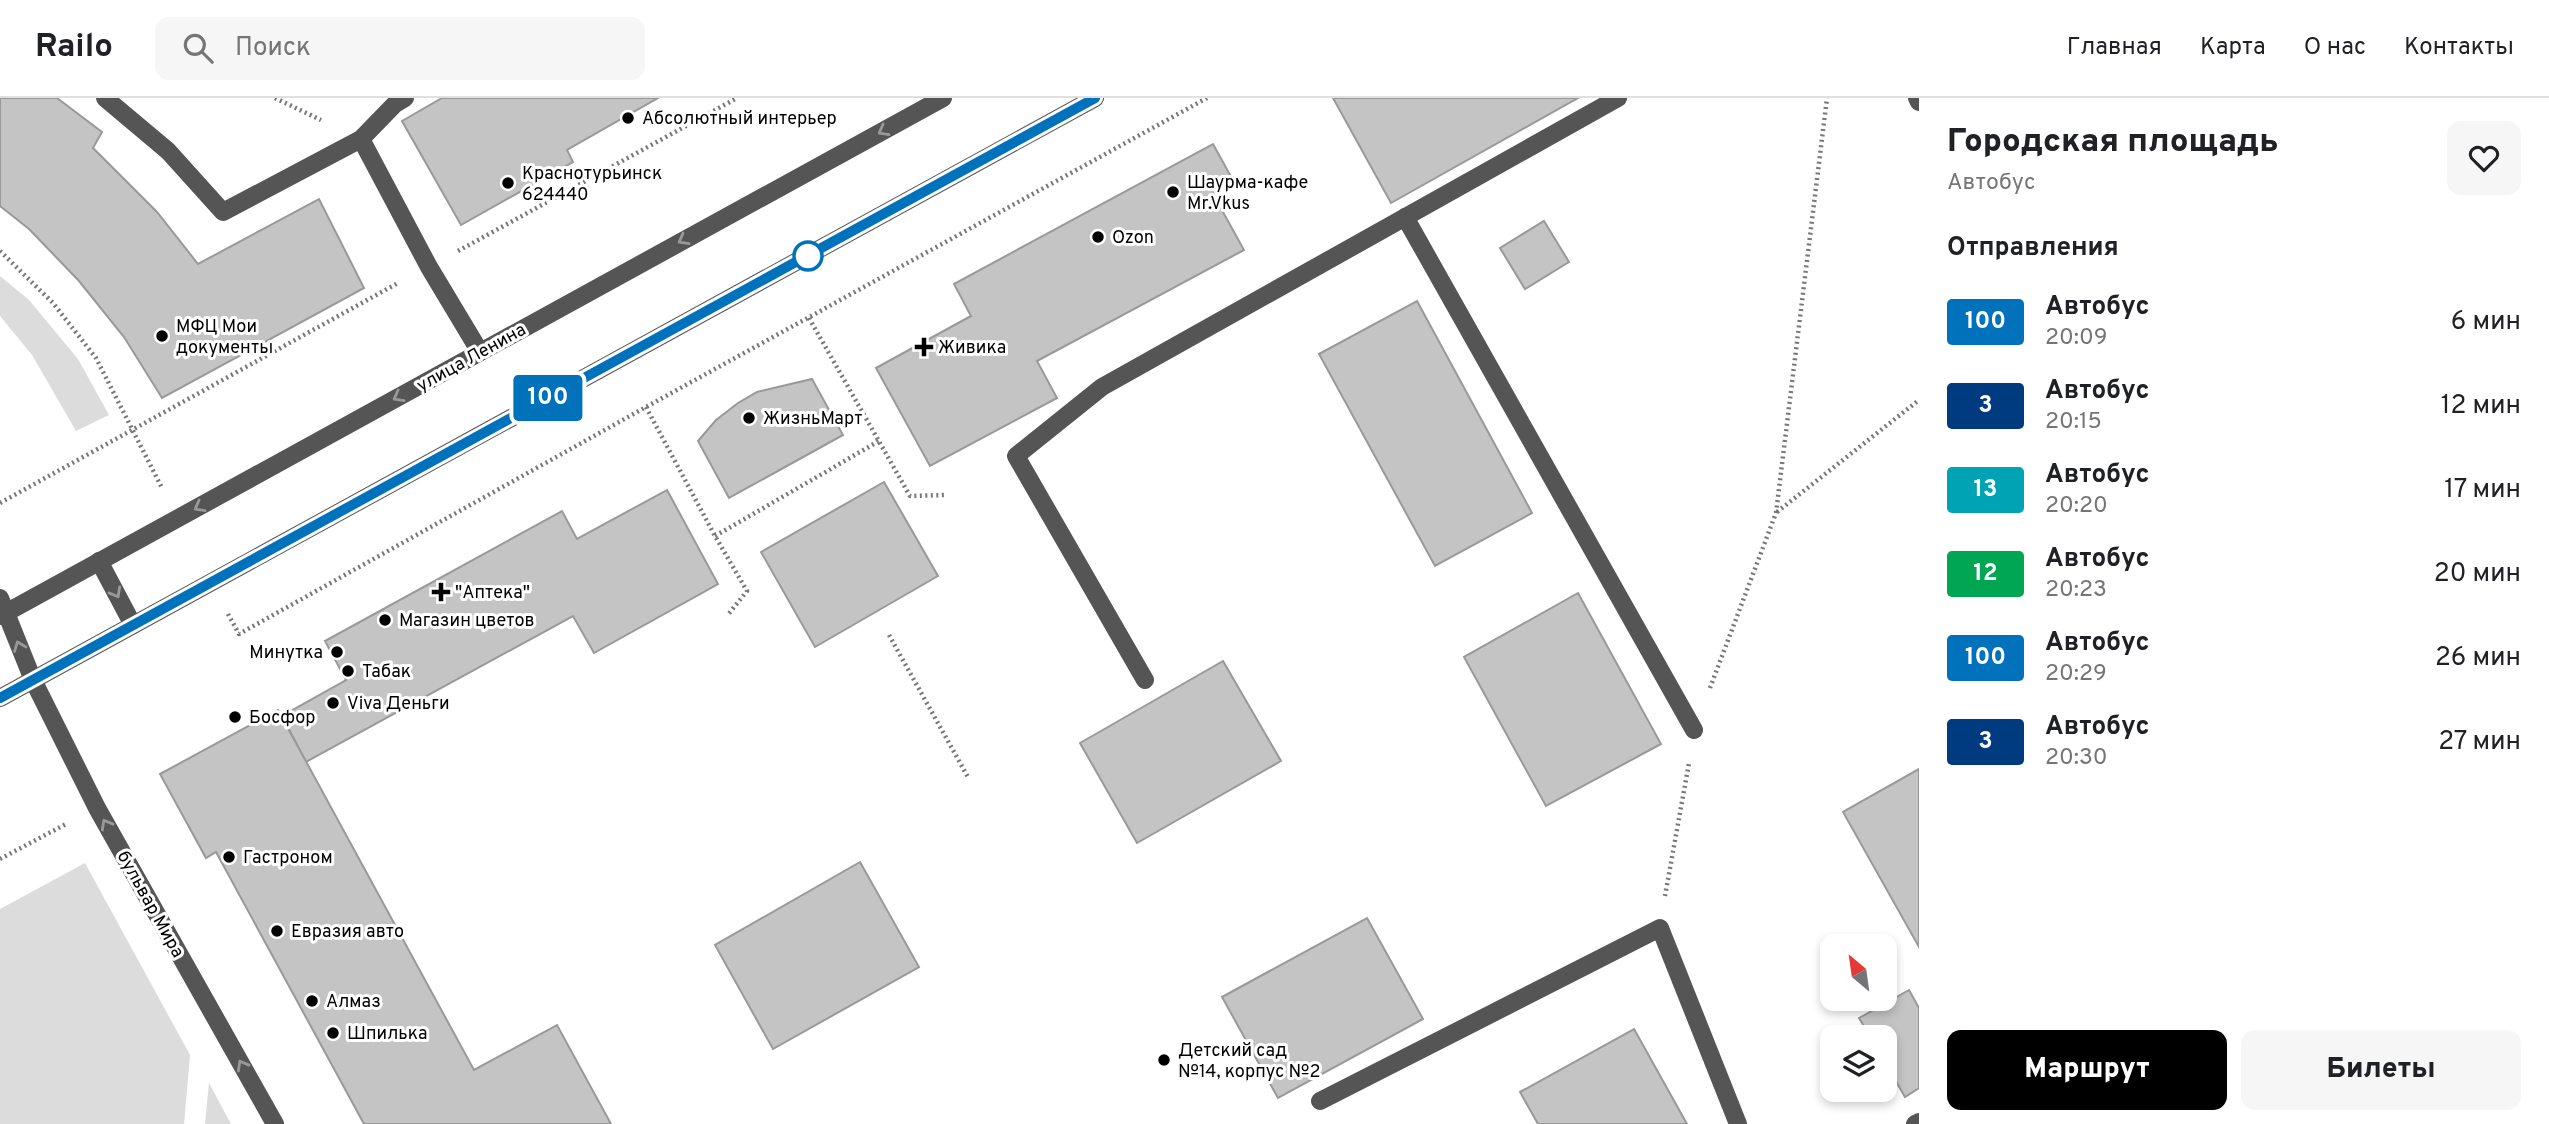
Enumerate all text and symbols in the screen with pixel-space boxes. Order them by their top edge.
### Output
search box [155,17,645,80]
text: Railo [35,27,113,69]
icon: search [179,29,217,67]
text: Поиск [235,32,311,65]
text: Главная [2067,33,2162,63]
text: Карта [2200,33,2266,63]
text: О нас [2304,33,2366,63]
text: Контакты [2404,33,2514,63]
place label: Абсолютный интерьер [642,108,837,131]
marker: Абсолютный интерьер [620,110,636,126]
button: heart [2447,121,2521,195]
text: Городская площадь [1947,122,2278,164]
one-way arrow [878,123,890,136]
place label: Краснотурьинск 624440 [522,163,662,207]
text: Автобус [1947,169,2035,198]
place label: Шаурма-кафе Mr.Vkus [1187,172,1308,216]
marker: Краснотурьинск 624440 [500,175,516,191]
marker: Шаурма-кафе Mr.Vkus [1165,184,1181,200]
place label: Ozon [1112,227,1154,250]
marker: Ozon [1090,229,1106,245]
one-way arrow [678,232,691,245]
text: Отправления [1947,232,2119,265]
unlabelled marker [793,241,823,271]
text: Автобус [2045,291,2150,324]
text: 6 мин [2451,306,2521,339]
text: 100 [1965,307,2006,337]
place label: МФЦ Мои документы [176,316,273,360]
street label: улица Ленина [413,319,530,398]
text: 20:09 [2045,324,2108,353]
marker: МФЦ Мои документы [154,328,170,344]
place label: Живика [938,337,1006,360]
marker: Живика [916,339,932,355]
line badge: 100 [508,375,588,421]
text: Автобус [2045,375,2150,408]
text: 100 [527,383,569,413]
one-way arrow [393,389,405,402]
text: 12 мин [2441,390,2521,423]
text: 3 [1978,391,1993,421]
place label: ЖизньМарт [763,408,862,431]
text: 20:15 [2045,408,2102,437]
marker: ЖизньМарт [741,410,757,426]
text: Автобус [2045,459,2150,492]
text: 17 мин [2444,474,2521,507]
text: 13 [1974,475,1998,505]
text: 20:20 [2045,492,2108,521]
one-way arrow [194,499,206,512]
text: Автобус [2045,543,2150,576]
text: 20 мин [2434,558,2521,591]
text: 12 [1973,559,1998,589]
text: 20:23 [2045,576,2107,605]
place label: "Аптека" [455,582,530,605]
marker: "Аптека" [433,584,449,600]
one-way arrow [108,586,121,598]
place label: Магазин цветов [399,610,535,633]
marker: Магазин цветов [377,612,393,628]
text: Автобус [2045,627,2150,660]
one-way arrow [14,641,28,653]
place label: Минутка [249,642,323,665]
text: 26 мин [2435,642,2521,675]
text: 100 [1965,643,2006,673]
marker: Минутка [329,644,345,660]
text: 20:29 [2045,660,2107,689]
place label: Табак [362,661,411,684]
marker: Табак [340,663,356,679]
place label: Viva Деньги [347,693,450,716]
marker: Viva Деньги [325,695,341,711]
place label: Босфор [249,707,316,730]
marker: Босфор [227,709,243,725]
text: Автобус [2045,711,2150,744]
text: 27 мин [2438,726,2521,759]
text: 3 [1978,727,1993,757]
text: 20:30 [2045,744,2107,773]
one-way arrow [101,819,114,831]
street label: бульвар Мира [111,847,189,962]
place label: Гастроном [243,847,333,870]
marker: Гастроном [221,849,237,865]
place label: Евразия авто [291,921,404,944]
marker: Евразия авто [269,923,285,939]
north arrow [1820,934,1897,1012]
map controls [1820,934,1897,1102]
place label: Алмаз [326,991,381,1014]
marker: Алмаз [304,993,320,1009]
place label: Шпилька [347,1023,427,1046]
marker: Шпилька [325,1025,341,1041]
button: layers [1820,1025,1897,1102]
button: Маршрут [1947,1030,2227,1110]
button: Билеты [2241,1030,2521,1110]
place label: Детский сад №14, корпус №2 [1178,1040,1321,1084]
marker: Детский сад №14, корпус №2 [1156,1052,1172,1068]
one-way arrow [237,1059,250,1072]

